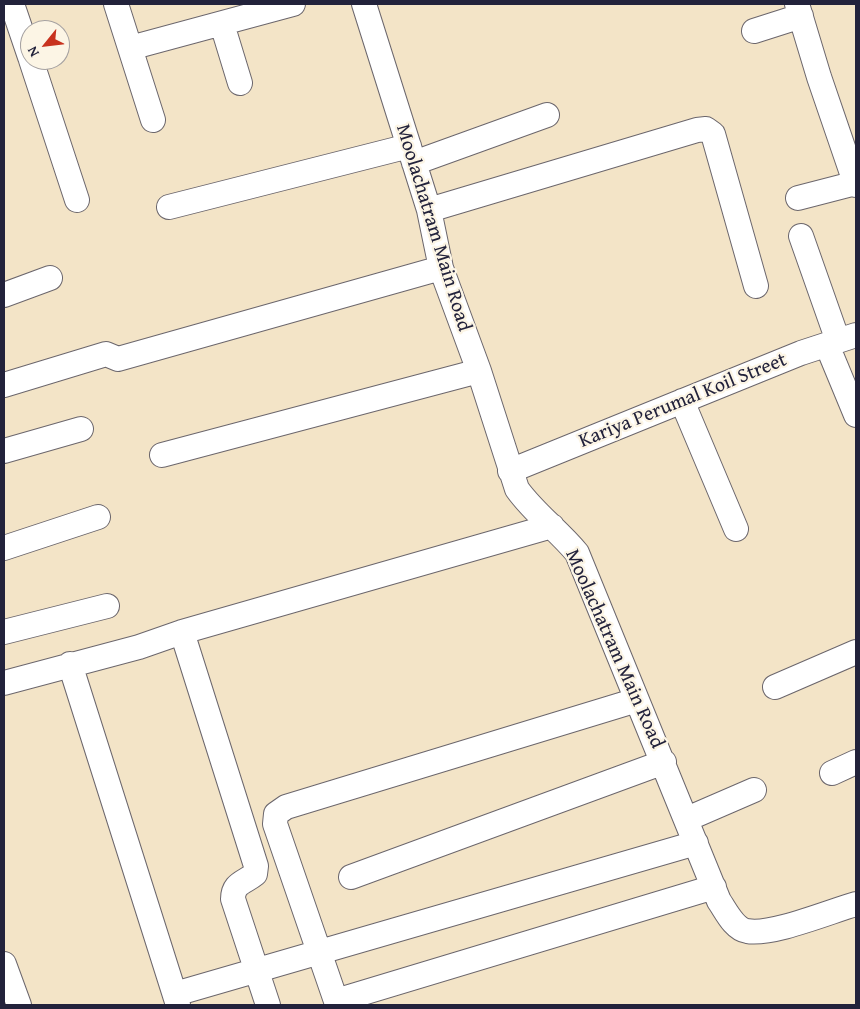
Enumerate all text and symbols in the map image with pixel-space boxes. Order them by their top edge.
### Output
north arrow [20,20,70,70]
text: N [22,43,44,61]
street label: Moolachatram Main Road [390,122,476,334]
street label: Kariya Perumal Koil Street [576,348,790,454]
street label: Moolachatram Main Road [559,546,669,752]

